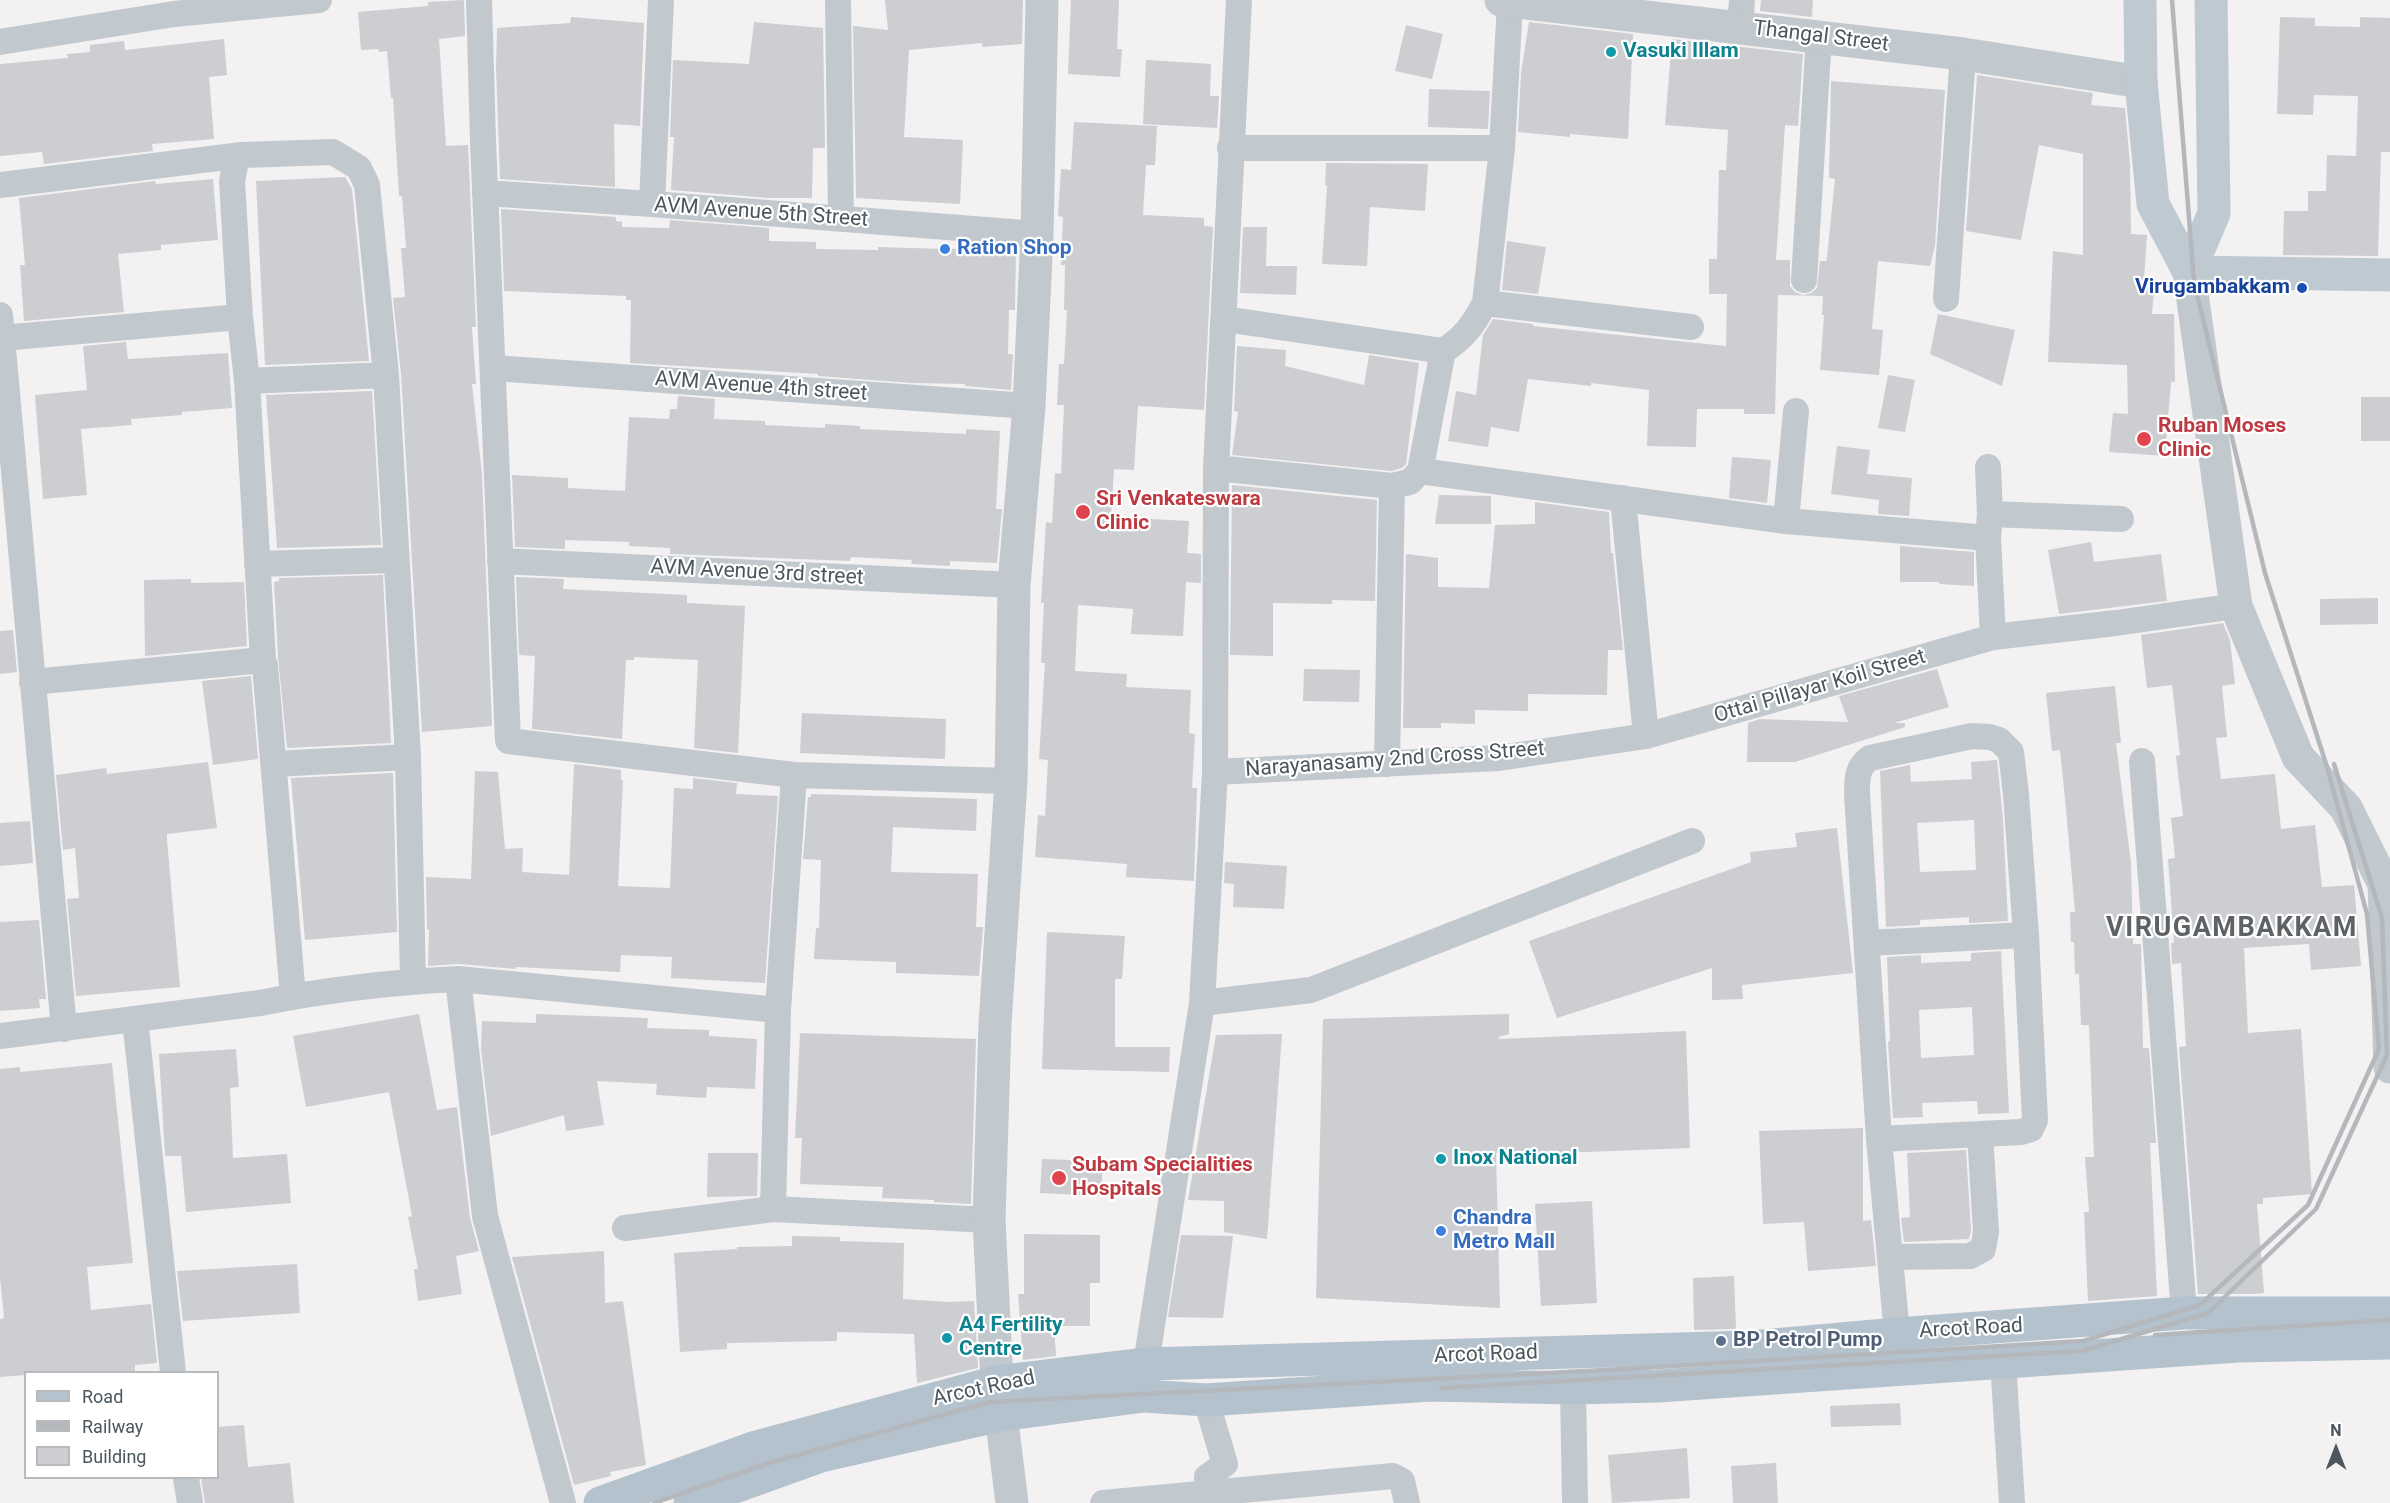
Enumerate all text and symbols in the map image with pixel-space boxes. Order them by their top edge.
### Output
street label: Thangal Street [1752,16,1890,58]
place label: Vasuki Illam [1623,39,1739,65]
marker: Vasuki Illam [1604,45,1618,59]
street label: AVM Avenue 5th Street [653,193,869,233]
place label: Ration Shop [957,236,1072,262]
marker: Ration Shop [938,242,952,256]
place label: Virugambakkam [2135,275,2290,301]
marker: Virugambakkam [2295,281,2309,295]
street label: AVM Avenue 4th street [654,367,868,407]
place label: Ruban Moses Clinic [2158,414,2286,464]
marker: Ruban Moses Clinic [2135,430,2153,448]
place label: Sri Venkateswara Clinic [1096,487,1261,537]
marker: Sri Venkateswara Clinic [1074,503,1092,521]
street label: AVM Avenue 3rd street [650,555,864,591]
street label: Ottai Pillayar Koil Street [1711,645,1929,729]
street label: Narayanasamy 2nd Cross Street [1245,737,1545,783]
district label: VIRUGAMBAKKAM [2106,913,2358,945]
place label: Inox National [1453,1146,1578,1172]
marker: Inox National [1434,1152,1448,1166]
place label: Subam Specialities Hospitals [1072,1153,1253,1203]
marker: Subam Specialities Hospitals [1050,1169,1068,1187]
place label: Chandra Metro Mall [1453,1206,1555,1256]
marker: Chandra Metro Mall [1434,1224,1448,1238]
place label: A4 Fertility Centre [959,1313,1063,1363]
street label: Arcot Road [1918,1314,2024,1344]
place label: BP Petrol Pump [1733,1328,1882,1354]
marker: A4 Fertility Centre [940,1331,954,1345]
marker: BP Petrol Pump [1714,1334,1728,1348]
street label: Arcot Road [1434,1341,1538,1369]
street label: Arcot Road [931,1366,1037,1412]
legend [24,1371,219,1479]
text: Road [82,1386,123,1407]
text: Railway [82,1416,143,1437]
north arrow [2306,1419,2366,1479]
text: N [2330,1421,2342,1440]
text: Building [82,1446,146,1467]

